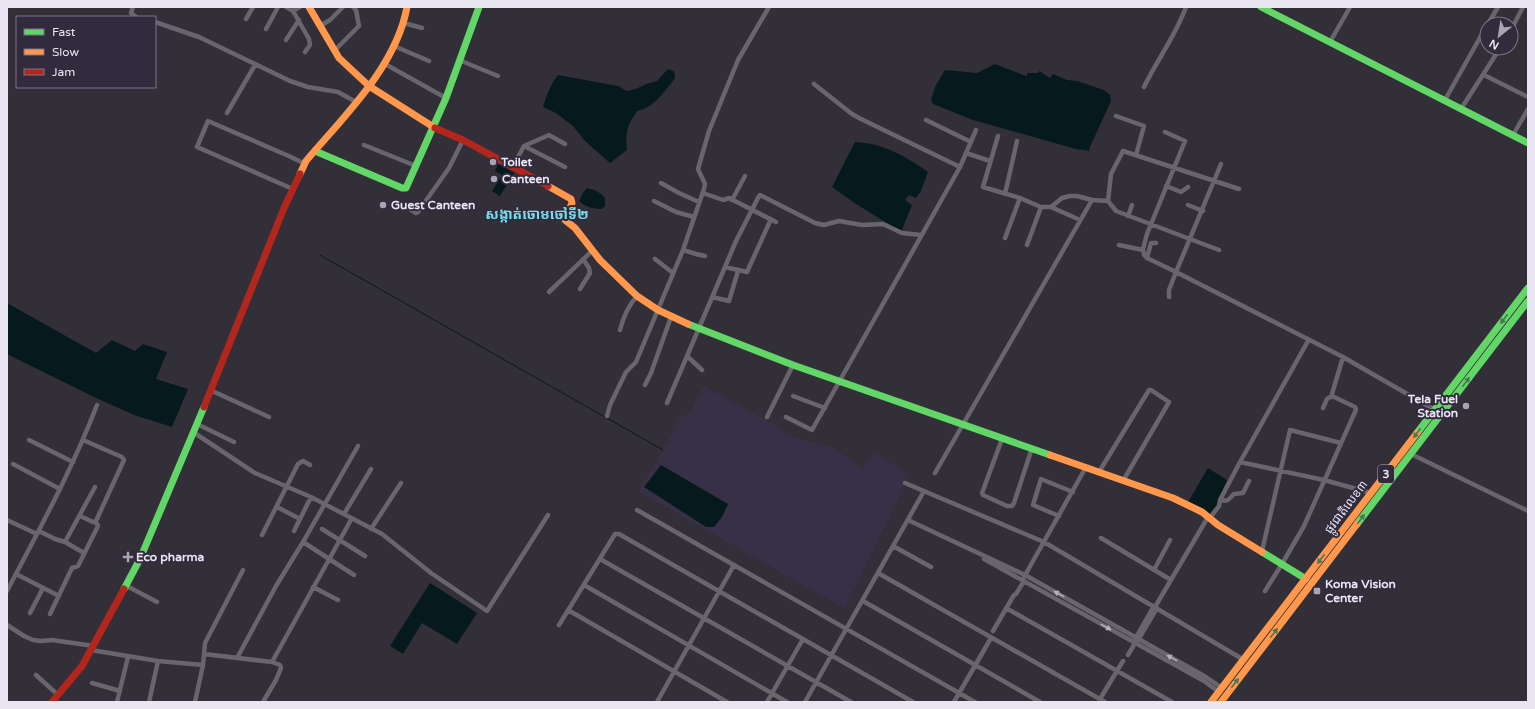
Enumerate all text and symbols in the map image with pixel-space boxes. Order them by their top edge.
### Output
legend [16,16,156,88]
north arrow [1479,16,1519,56]
text: Fast [52,25,76,39]
text: N [1487,36,1501,52]
text: Slow [52,45,79,59]
text: Jam [52,65,75,79]
place label: Toilet [500,155,533,169]
marker: Toilet [488,157,498,167]
place label: Canteen [502,172,550,186]
marker: Canteen [489,174,499,184]
place label: Guest Canteen [391,198,475,212]
marker: Guest Canteen [378,200,388,210]
district label: សង្កាត់ចោមចៅទី២ [485,206,589,223]
one-way arrow [1500,313,1509,324]
one-way arrow [1462,377,1470,388]
place label: Tela Fuel Station [1407,392,1458,420]
marker: Tela Fuel Station [1461,401,1471,411]
one-way arrow [1413,428,1421,439]
road number: 3 [1378,465,1394,483]
street label: ផ្លូវជាតិលេខ៣ [1322,478,1373,538]
one-way arrow [1357,513,1366,524]
place label: Eco pharma [136,550,204,565]
marker: Eco pharma [123,552,133,562]
one-way arrow [1317,553,1325,564]
place label: Koma Vision Center [1325,577,1396,605]
marker: Koma Vision Center [1312,586,1322,596]
one-way arrow [1053,591,1065,597]
one-way arrow [1100,623,1112,630]
one-way arrow [1269,628,1278,639]
one-way arrow [1166,654,1178,661]
one-way arrow [1231,678,1240,689]

